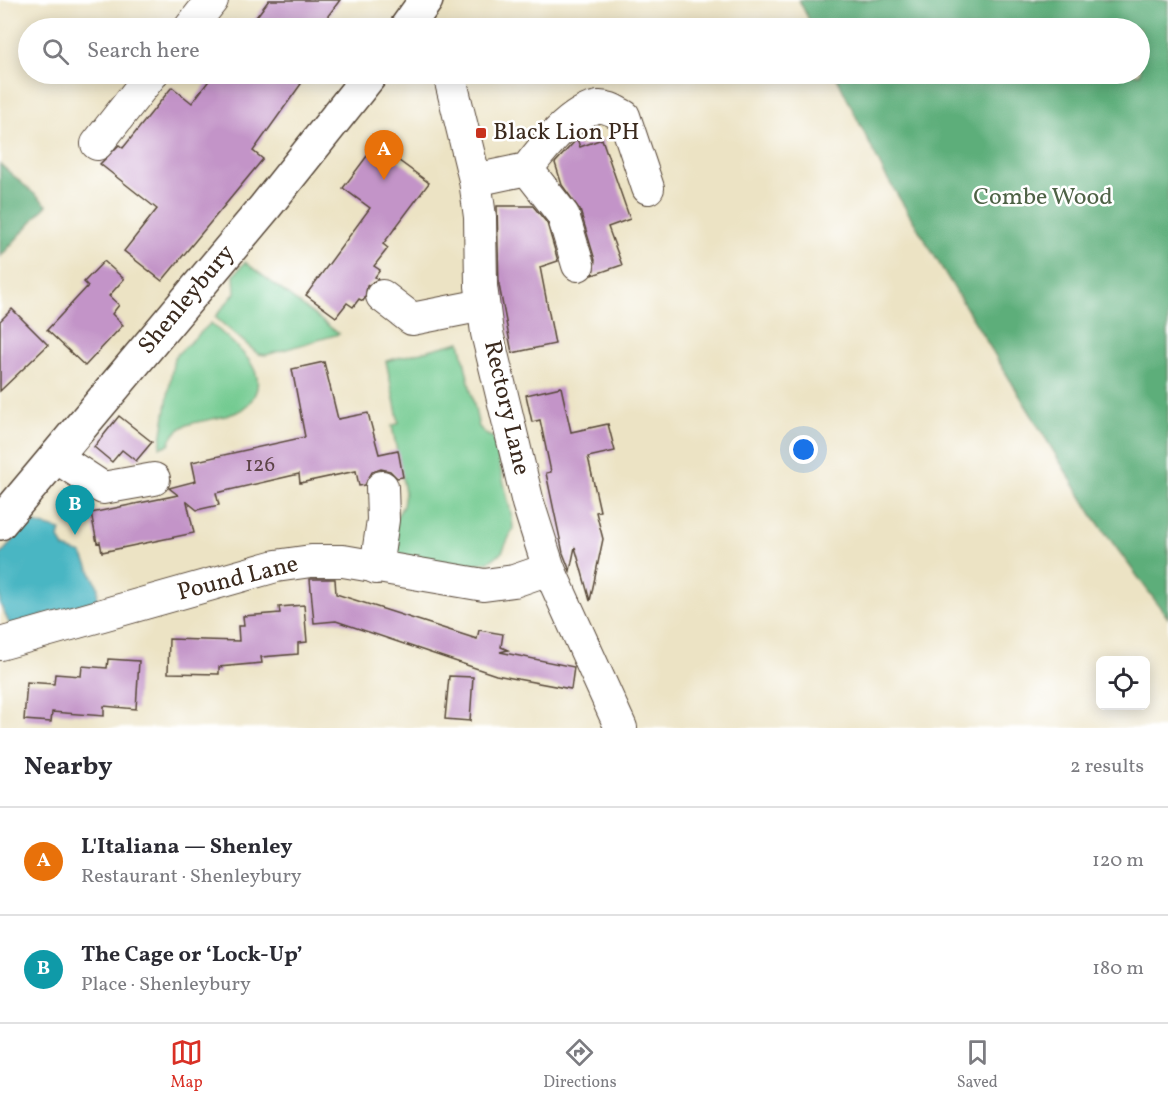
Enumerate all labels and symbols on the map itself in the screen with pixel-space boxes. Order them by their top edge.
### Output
place label: Black Lion PH [493,116,640,150]
marker: Black Lion PH [474,126,488,140]
pin: A [364,130,404,180]
park label: Combe Wood [973,181,1113,215]
street label: Shenleybury [131,238,243,362]
street label: Rectory Lane [474,337,538,479]
your location [789,435,818,464]
house number: 126 [245,451,275,480]
pin: B [56,486,94,535]
street label: Pound Lane [174,548,302,610]

